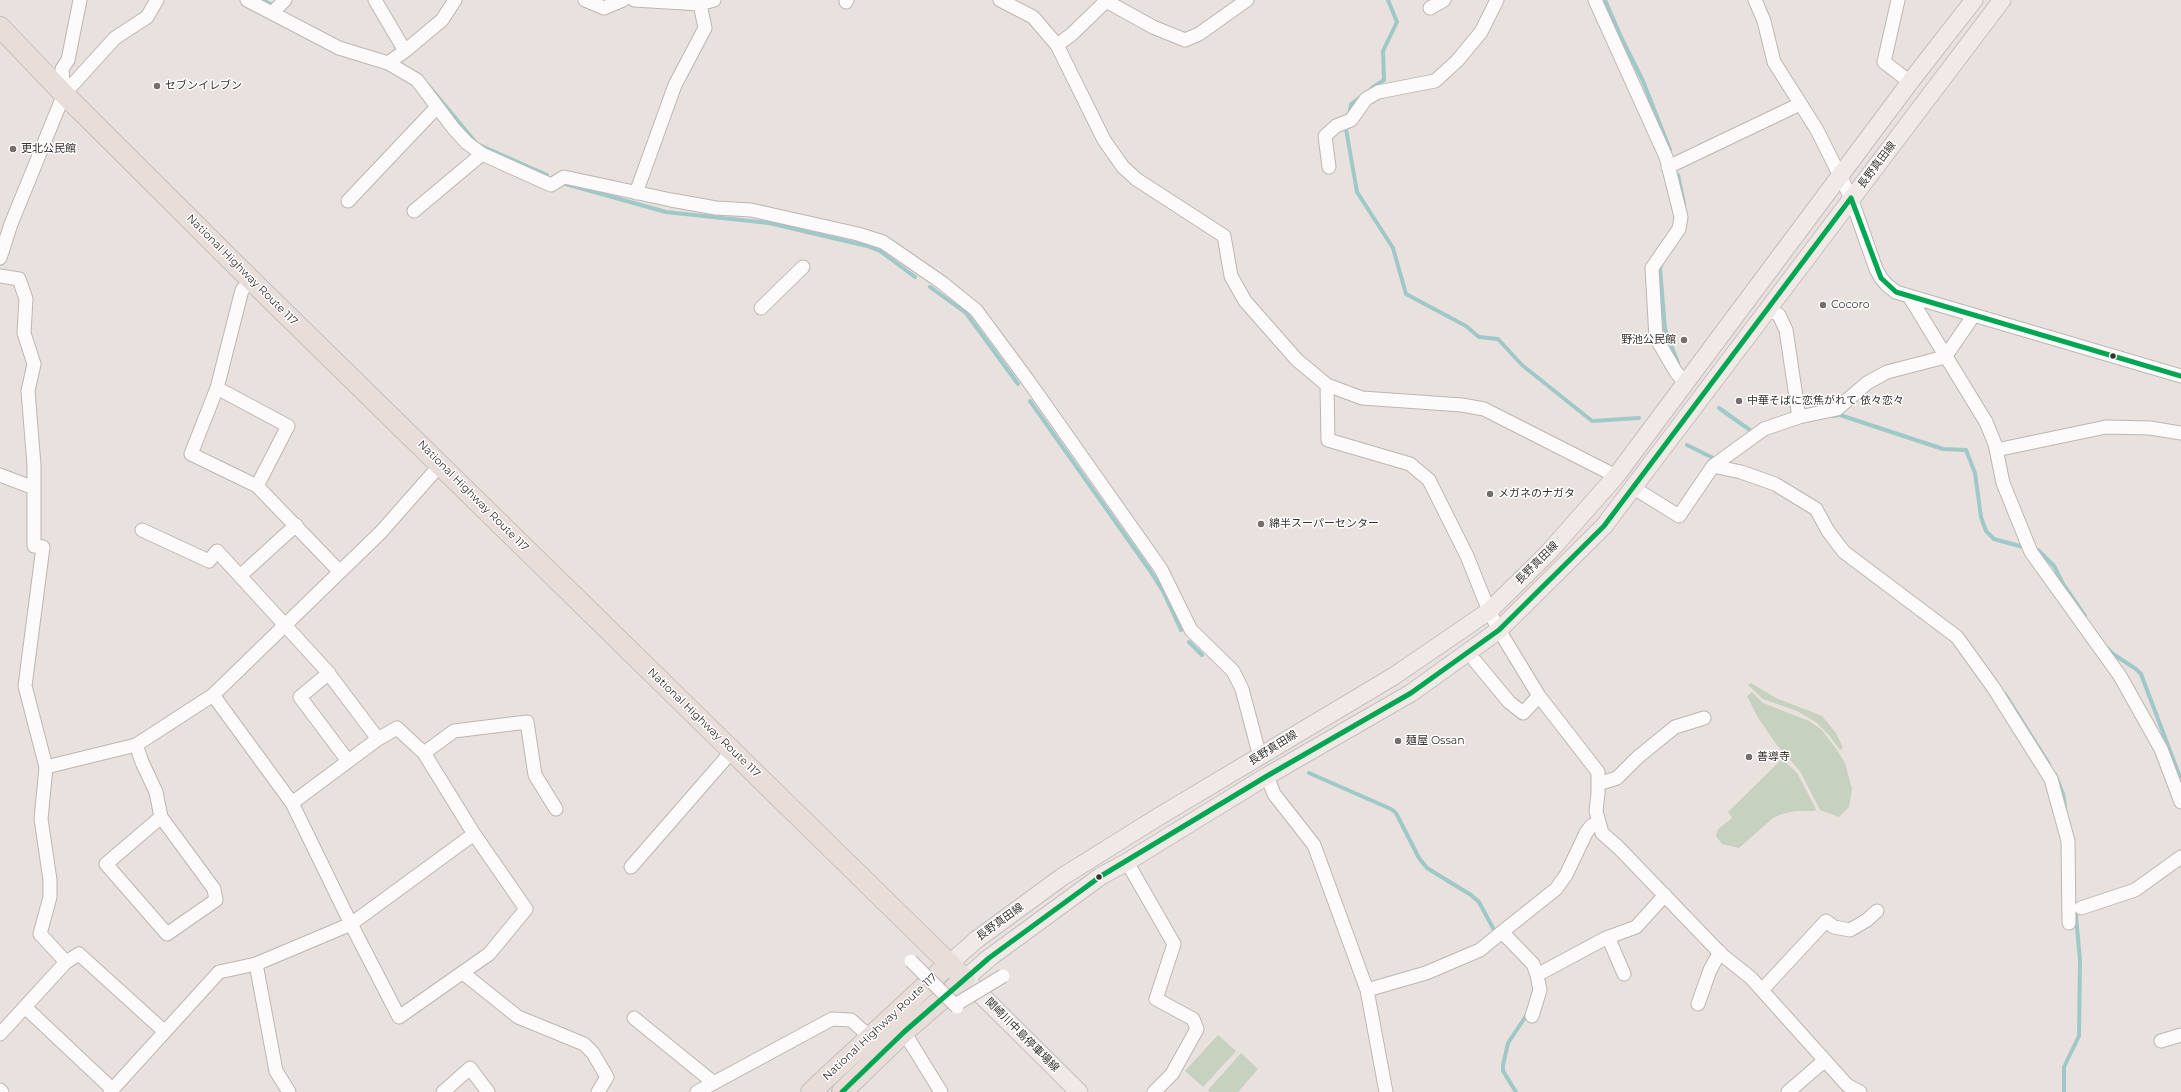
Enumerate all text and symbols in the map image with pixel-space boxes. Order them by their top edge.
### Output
place label: セブンイレブン [165,79,242,93]
marker: セブンイレブン [152,81,162,91]
street label: 長野真田線 [1855,139,1899,191]
place label: 更北公民館 [21,142,76,156]
marker: 更北公民館 [8,144,18,154]
street label: National Highway Route 117 [184,212,300,328]
place label: Cocoro [1831,298,1870,312]
marker: Cocoro [1818,300,1828,310]
place label: 野池公民館 [1621,333,1676,347]
marker: 野池公民館 [1679,335,1689,345]
unlabelled marker [2108,351,2118,361]
place label: 中華そばに恋焦がれて 依々恋々 [1747,394,1904,408]
marker: 中華そばに恋焦がれて 依々恋々 [1734,396,1744,406]
street label: National Highway Route 117 [415,438,531,554]
place label: メガネのナガタ [1498,487,1575,501]
marker: メガネのナガタ [1485,489,1495,499]
place label: 綿半スーパーセンター [1269,517,1379,531]
marker: 綿半スーパーセンター [1256,519,1266,529]
street label: 長野真田線 [1513,539,1561,587]
street label: National Highway Route 117 [645,666,763,780]
street label: 長野真田線 [1246,728,1300,768]
place label: 麺屋 Ossan [1406,734,1465,748]
marker: 麺屋 Ossan [1393,736,1403,746]
place label: 善導寺 [1757,750,1790,764]
marker: 善導寺 [1744,752,1754,762]
unlabelled marker [1094,872,1104,882]
street label: 長野真田線 [974,900,1026,944]
street label: National Highway Route 117 [820,971,940,1083]
street label: 関崎川中島停車場線 [982,995,1062,1075]

